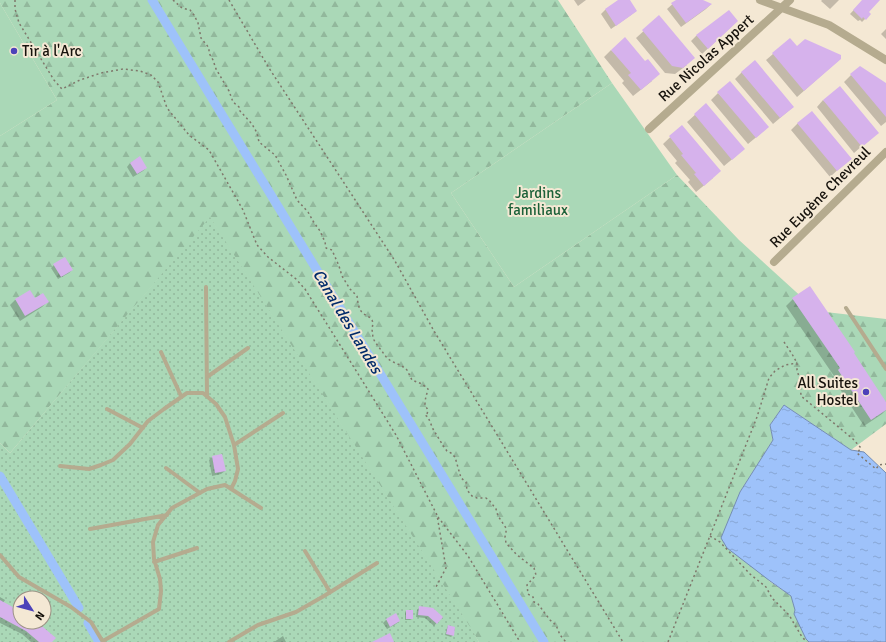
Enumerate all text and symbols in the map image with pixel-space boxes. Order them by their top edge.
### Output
street label: Rue Nicolas Appert [655,10,757,106]
place label: Tir à l'Arc [22,42,82,60]
marker: Tir à l'Arc [9,46,19,56]
street label: Rue Eugène Chevreul [766,143,874,251]
park label: Jardins familiaux [508,184,568,219]
water label: Canal des Landes [308,266,387,379]
place label: All Suites Hostel [797,374,858,409]
marker: All Suites Hostel [861,387,871,397]
north arrow [12,590,52,630]
text: N [32,609,47,623]

